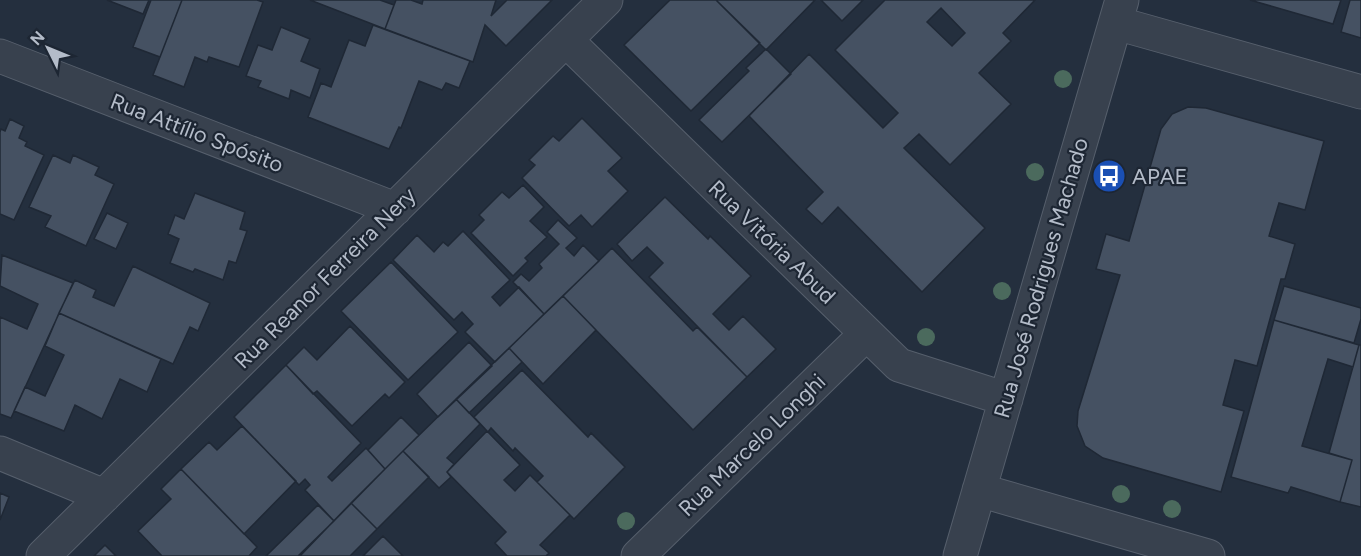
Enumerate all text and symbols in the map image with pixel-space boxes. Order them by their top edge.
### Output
north arrow [18,18,78,78]
text: N [26,27,49,49]
street label: Rua Attílio Spósito [107,88,287,178]
street label: Rua José Rodrigues Machado [988,135,1094,421]
bus stop icon: APAE [1091,158,1127,194]
place label: APAE [1132,163,1188,190]
street label: Rua Vitória Abud [703,175,841,309]
street label: Rua Reanor Ferreira Nery [229,181,422,374]
street label: Rua Marcelo Longhi [673,368,831,522]

